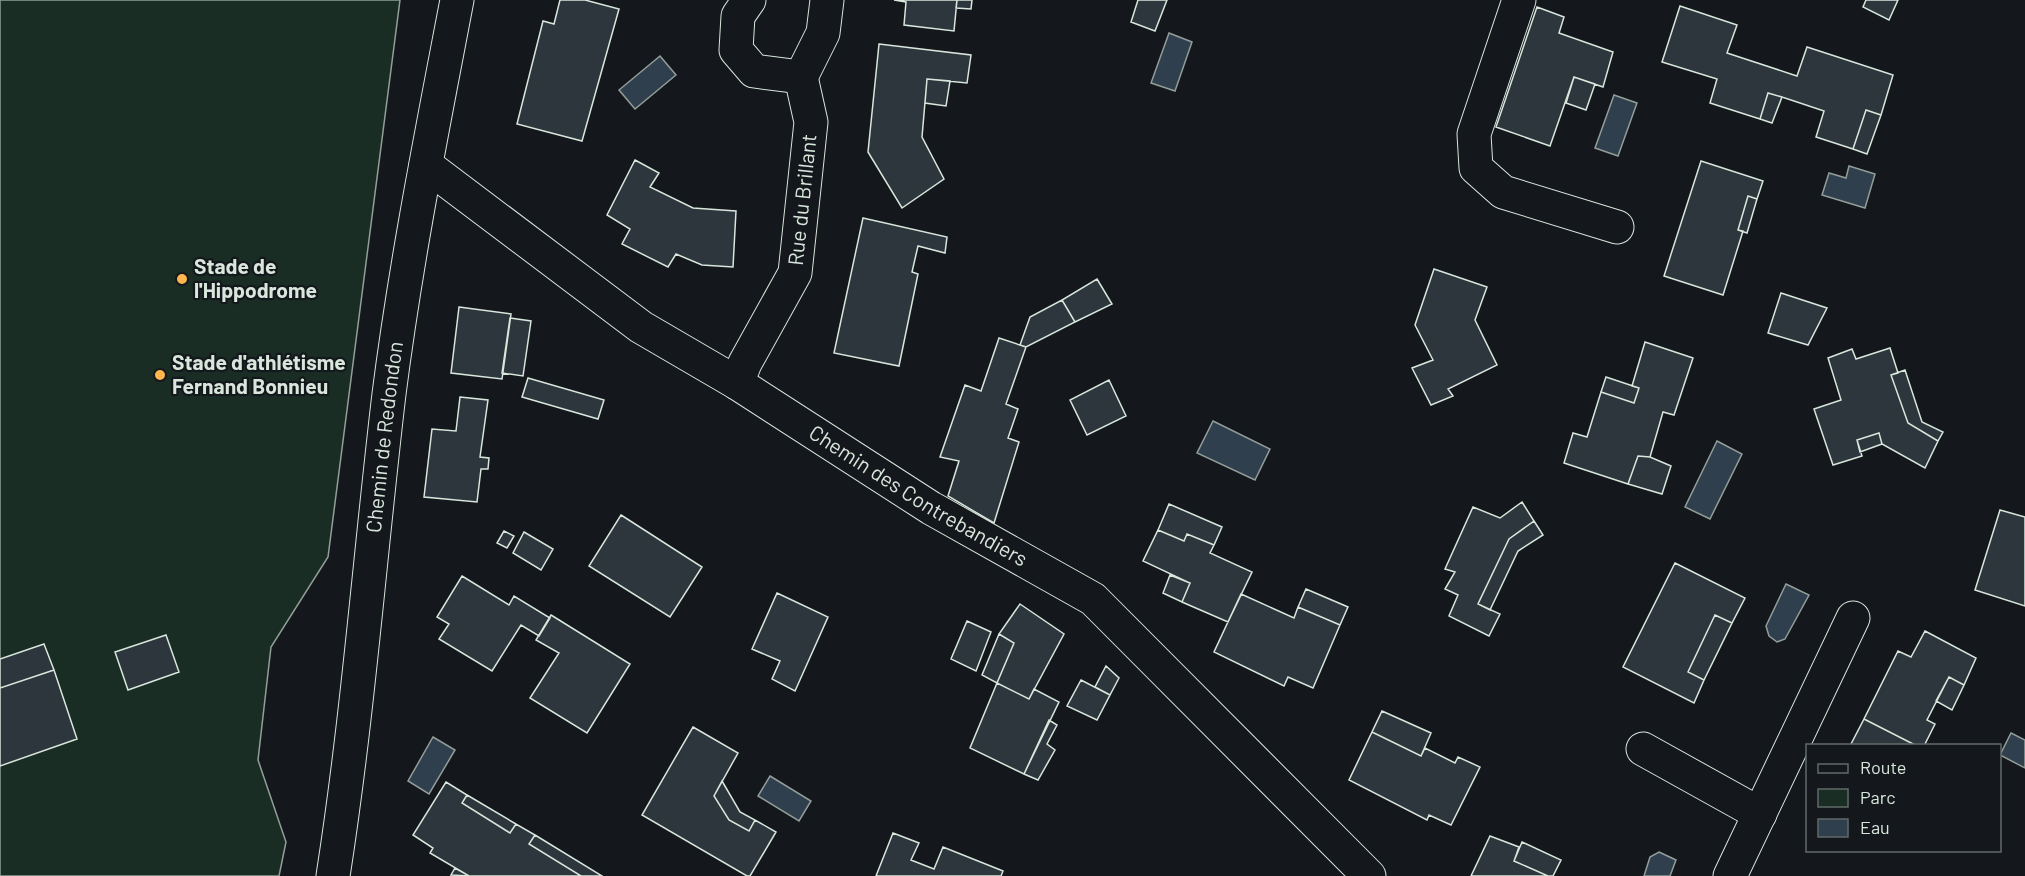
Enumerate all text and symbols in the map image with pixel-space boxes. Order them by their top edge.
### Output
street label: Rue du Brillant [782,133,821,267]
place label: Stade de l'Hippodrome [194,253,317,302]
marker: Stade de l'Hippodrome [175,272,189,286]
street label: Chemin de Redondon [360,339,407,534]
place label: Stade d'athlétisme Fernand Bonnieu [172,349,346,398]
marker: Stade d'athlétisme Fernand Bonnieu [153,368,167,382]
street label: Chemin des Contrebandiers [805,419,1032,571]
legend [1806,744,2001,852]
text: Route [1860,756,1906,778]
text: Parc [1860,786,1896,808]
text: Eau [1860,816,1890,838]

